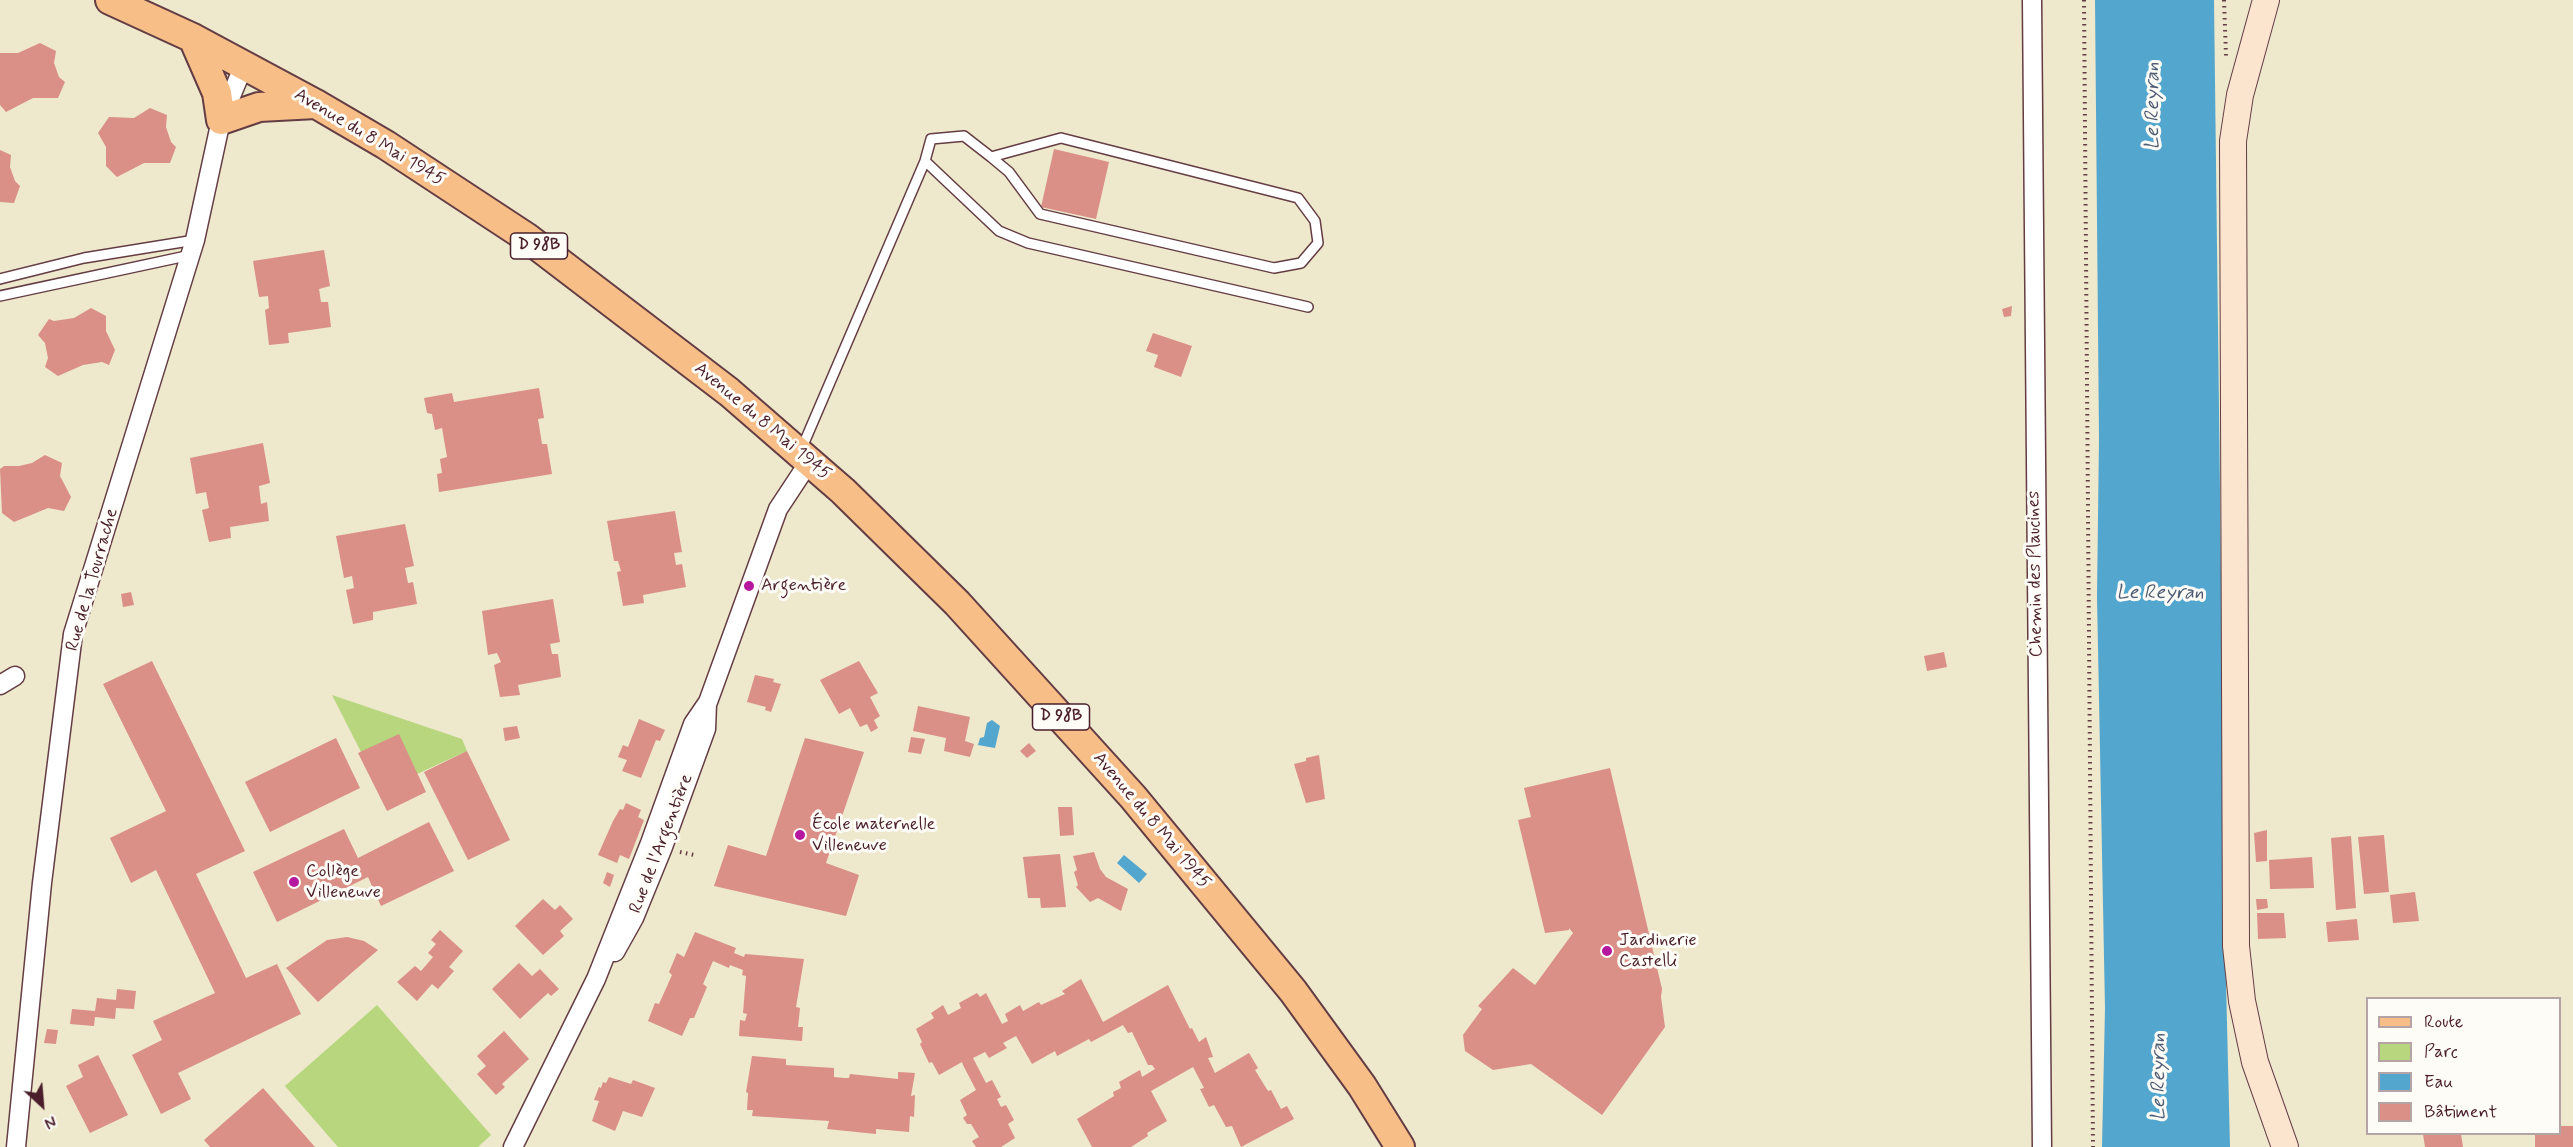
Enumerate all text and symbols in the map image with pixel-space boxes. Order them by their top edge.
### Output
water label: Le Reyran [2142,62,2166,150]
street label: Avenue du 8 Mai 1945 [290,85,448,191]
road number: D 98B [510,233,568,259]
street label: Avenue du 8 Mai 1945 [689,359,835,485]
street label: Chemin des Plaucines [2024,491,2048,657]
street label: Rue de la Tourrache [62,506,124,654]
place label: Argentière [761,575,846,597]
marker: Argentière [742,579,756,593]
water label: Le Reyran [2116,582,2204,606]
road number: D 98B [1032,704,1090,730]
street label: Avenue du 8 Mai 1945 [1088,748,1214,894]
street label: Rue de l'Argentière [626,771,698,917]
place label: École maternelle Villeneuve [812,814,935,856]
marker: École maternelle Villeneuve [793,828,807,842]
place label: Collège Villeneuve [306,861,381,904]
marker: Collège Villeneuve [287,875,301,889]
place label: Jardinerie Castelli [1619,930,1697,972]
marker: Jardinerie Castelli [1600,944,1614,958]
legend [2366,997,2561,1135]
text: Route [2424,1010,2463,1034]
water label: Le Reyran [2148,1033,2172,1121]
text: Parc [2424,1040,2458,1064]
text: Eau [2424,1070,2453,1094]
north arrow [12,1075,72,1135]
text: Bâtiment [2424,1100,2497,1124]
text: N [41,1110,60,1133]

